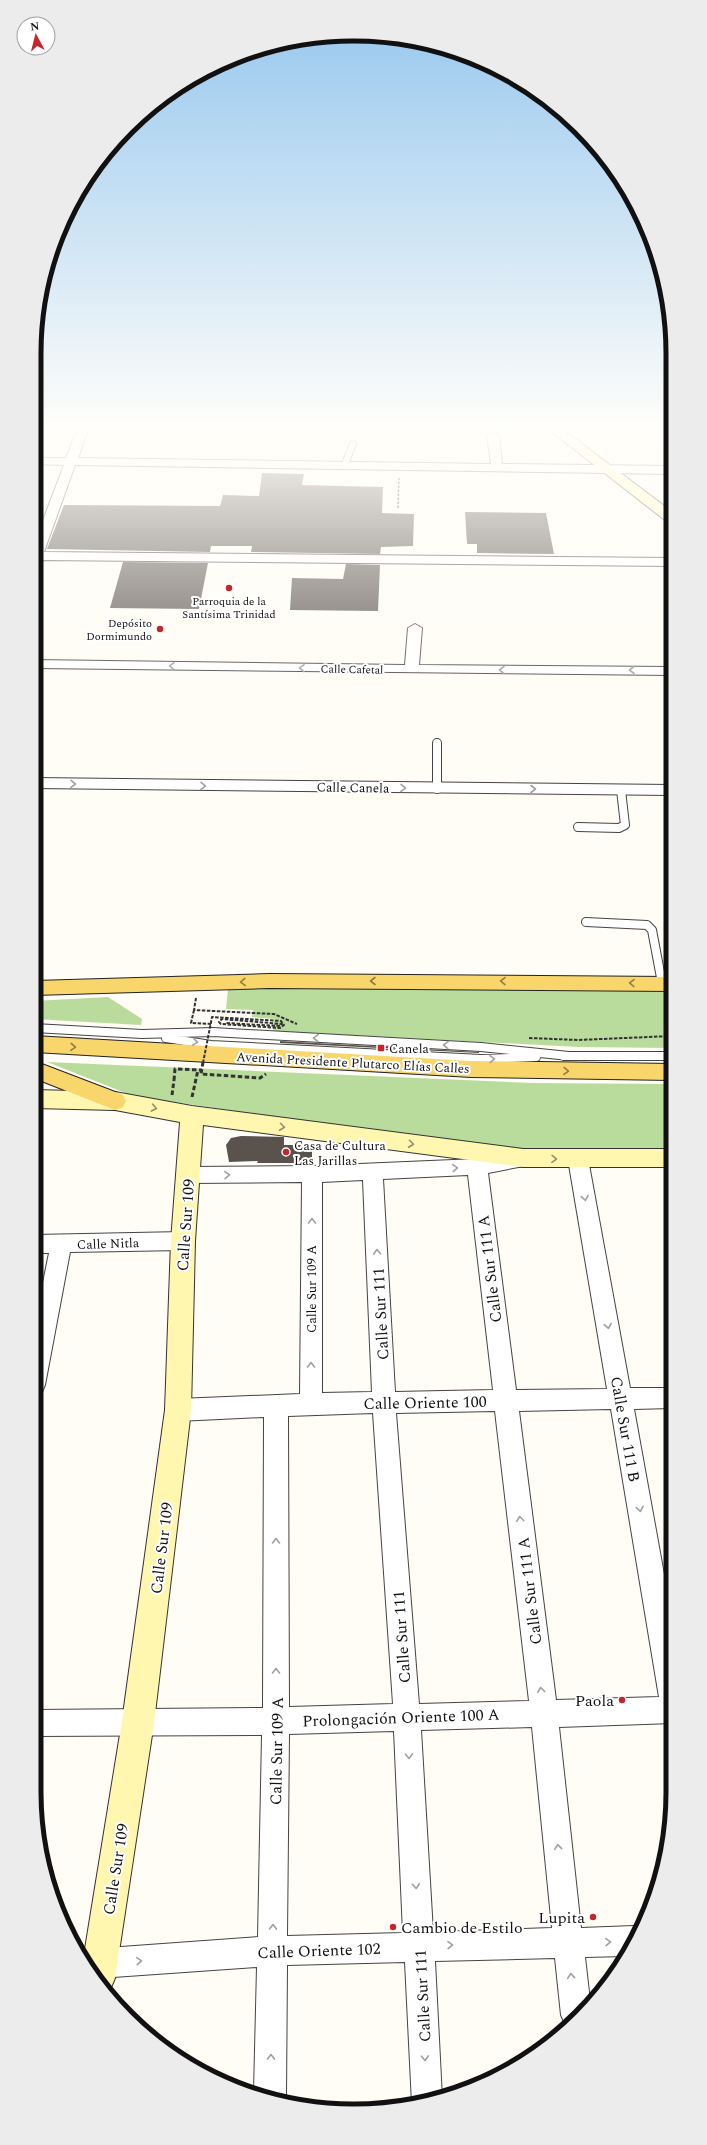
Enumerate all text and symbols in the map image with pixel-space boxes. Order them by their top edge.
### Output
north arrow [16,16,56,56]
text: N [29,18,40,36]
marker: Parroquia de la Santísima Trinidad [224,583,234,593]
place label: Parroquia de la Santísima Trinidad [182,593,276,623]
place label: Depósito Dormimundo [86,615,152,645]
marker: Depósito Dormimundo [155,624,165,634]
street label: Calle Cafetal [321,660,383,679]
one-way arrow [169,662,175,670]
one-way arrow [299,664,305,672]
one-way arrow [499,666,505,674]
one-way arrow [629,666,635,674]
street label: Calle Canela [316,777,390,799]
one-way arrow [70,780,76,788]
one-way arrow [200,781,206,790]
one-way arrow [400,784,406,792]
one-way arrow [530,785,536,793]
one-way arrow [240,977,246,986]
one-way arrow [370,977,376,985]
one-way arrow [500,977,506,986]
one-way arrow [629,979,635,987]
one-way arrow [313,1033,319,1042]
one-way arrow [192,1037,198,1046]
place label: Canela [389,1039,429,1059]
one-way arrow [443,1040,449,1049]
one-way arrow [70,1042,76,1051]
marker: Canela [376,1043,386,1053]
street label: Avenida Presidente Plutarco Elías Calles [236,1047,470,1079]
one-way arrow [489,1054,495,1063]
one-way arrow [563,1067,569,1075]
one-way arrow [151,1104,157,1112]
one-way arrow [279,1122,285,1131]
place label: Casa de Cultura Las Jarillas [294,1136,387,1171]
one-way arrow [408,1139,414,1148]
marker: Casa de Cultura Las Jarillas [281,1147,291,1157]
one-way arrow [551,1155,557,1163]
one-way arrow [452,1164,458,1173]
one-way arrow [224,1171,230,1179]
street label: Calle Sur 109 [171,1178,201,1272]
one-way arrow [580,1195,589,1201]
street label: Calle Sur 111 A [471,1214,509,1324]
one-way arrow [308,1218,316,1224]
street label: Calle Nitla [77,1233,140,1255]
street label: Calle Sur 109 A [302,1245,322,1333]
one-way arrow [373,1249,381,1255]
street label: Calle Sur 111 [367,1267,395,1361]
one-way arrow [603,1323,611,1329]
one-way arrow [307,1362,315,1368]
street label: Calle Sur 111 B [604,1374,646,1484]
street label: Calle Oriente 100 [363,1390,487,1416]
street label: Calle Sur 109 [144,1501,180,1595]
one-way arrow [635,1506,644,1512]
one-way arrow [516,1516,525,1522]
street label: Calle Sur 111 A [511,1536,549,1646]
one-way arrow [272,1538,280,1544]
street label: Calle Sur 111 [387,1590,417,1684]
one-way arrow [272,1668,280,1674]
one-way arrow [537,1687,546,1693]
place label: Paola [575,1689,614,1713]
marker: Paola [617,1695,627,1705]
street label: Calle Sur 109 A [264,1697,290,1805]
street label: Prolongación Oriente 100 A [302,1703,500,1733]
one-way arrow [404,1753,413,1759]
street label: Calle Sur 109 [97,1822,135,1917]
one-way arrow [553,1844,562,1850]
one-way arrow [412,1883,420,1889]
place label: Lupita [538,1906,585,1930]
marker: Lupita [588,1912,598,1922]
place label: Cambio de Estilo [401,1916,523,1940]
marker: Cambio de Estilo [388,1922,398,1932]
one-way arrow [268,1924,277,1930]
street label: Calle Oriente 102 [257,1937,381,1965]
one-way arrow [605,1937,611,1946]
one-way arrow [447,1941,453,1949]
street label: Calle Sur 111 [409,1949,437,2043]
one-way arrow [136,1956,142,1965]
one-way arrow [567,1973,576,1979]
one-way arrow [266,2054,275,2060]
one-way arrow [421,2055,429,2061]

